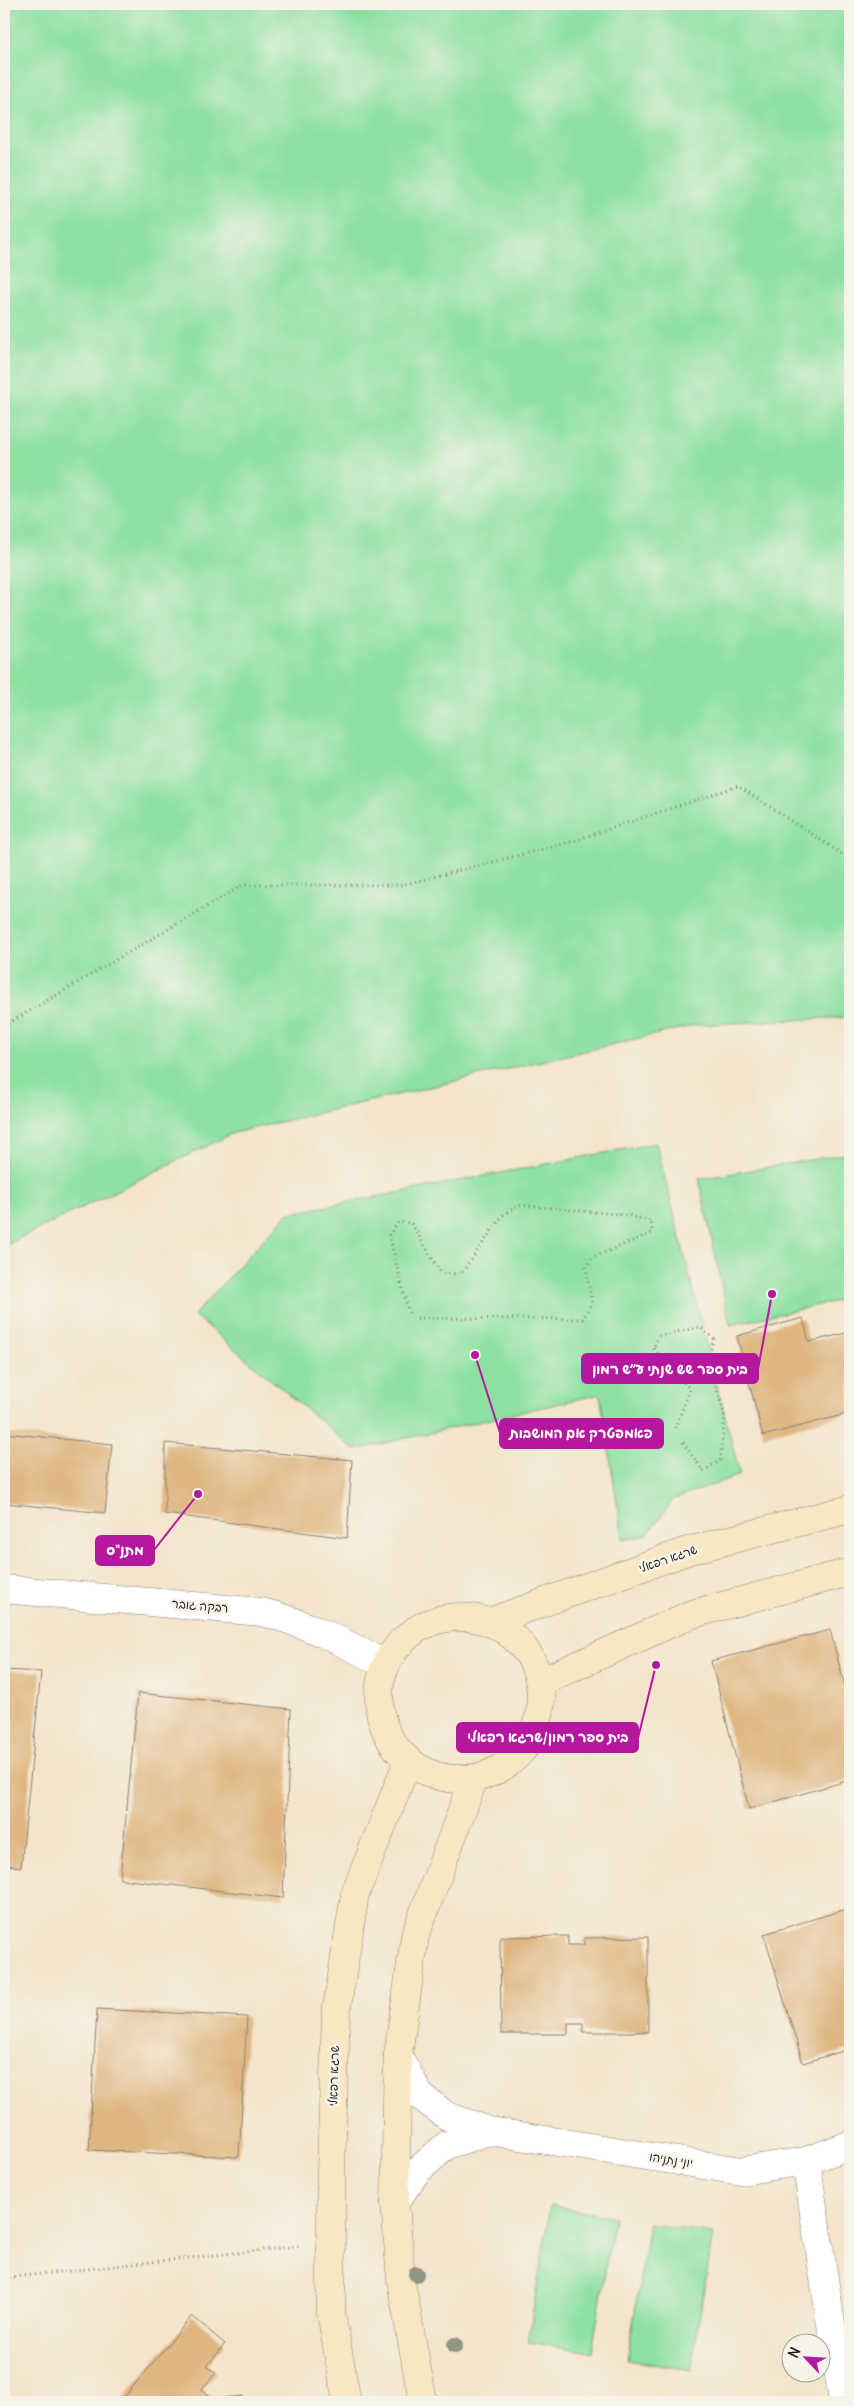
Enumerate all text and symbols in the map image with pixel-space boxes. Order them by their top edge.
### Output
callout: בית ספר שש שנתי ע״ש רמון [582,1354,758,1383]
text: בית ספר שש שנתי ע״ש רמון [592,1360,748,1378]
callout: פאמפטרק אם המושבות [500,1419,663,1448]
text: פאמפטרק אם המושבות [507,1424,653,1442]
callout: מתנ"ס [96,1536,154,1565]
text: מתנ"ס [106,1541,144,1559]
street label: שרגא רפאלי [637,1541,699,1576]
street label: רבקה גובר [171,1596,229,1615]
callout: בית ספר רמון/שרגא רפאלי [457,1723,638,1752]
text: בית ספר רמון/שרגא רפאלי [467,1728,629,1746]
street label: שרגא רפאלי [325,2045,342,2107]
street label: יוני נתניהו [648,2149,694,2170]
north arrow [782,2334,832,2384]
text: N [784,2344,804,2361]

